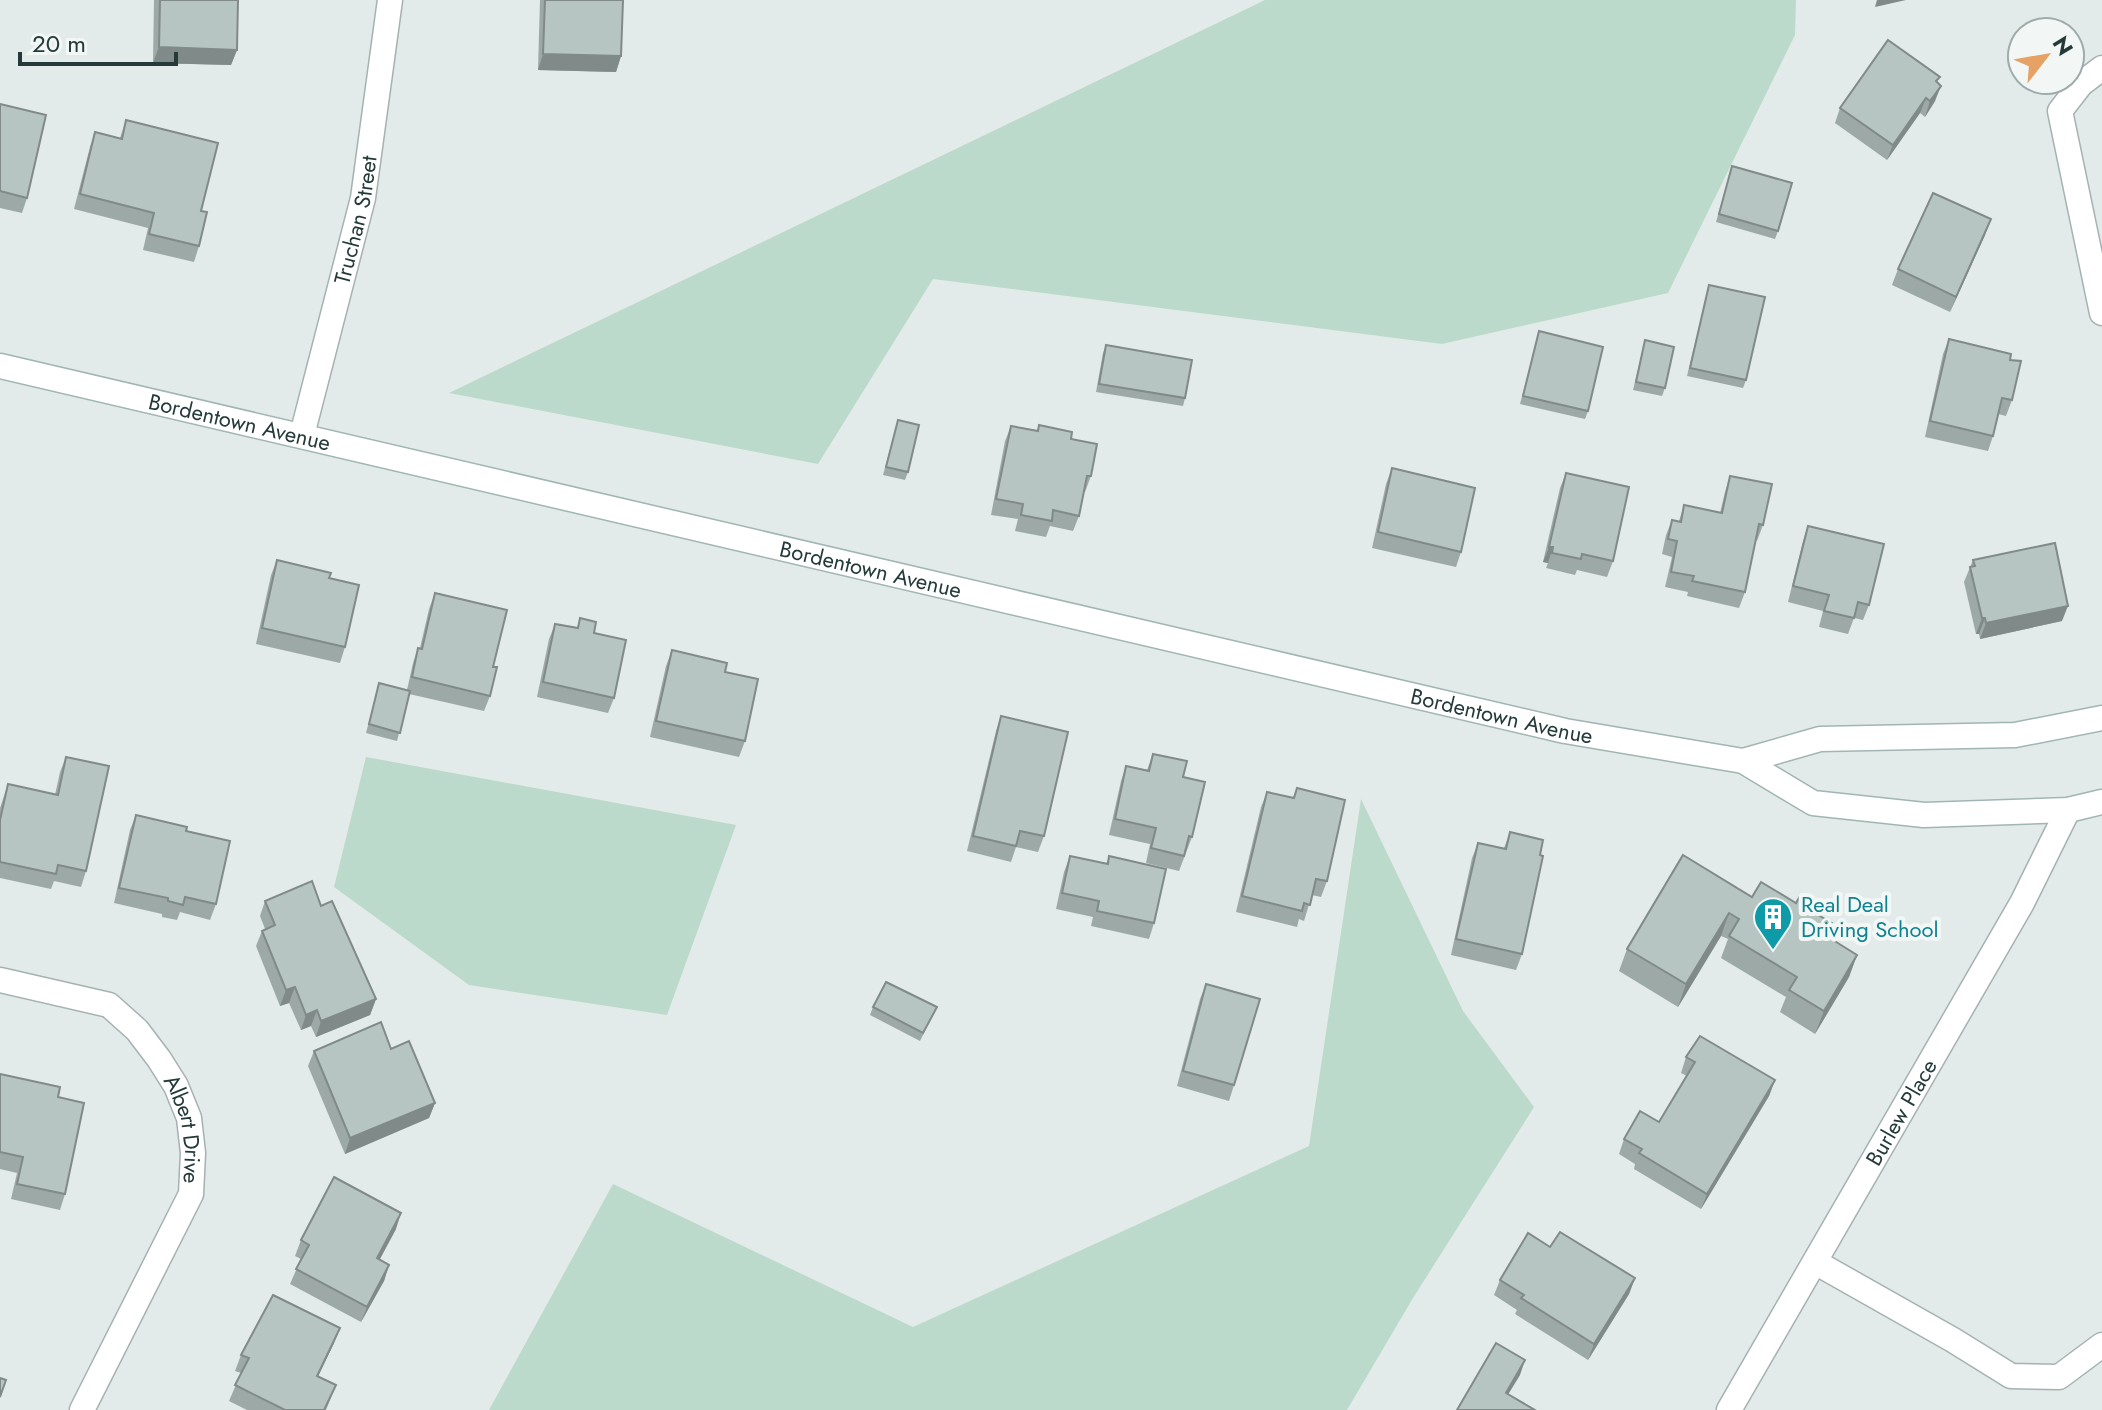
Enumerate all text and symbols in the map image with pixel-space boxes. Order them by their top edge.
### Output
scale bar [20,16,176,66]
north arrow [2006,16,2086,96]
text: 20 m [32,26,86,61]
text: N [2045,30,2081,61]
street label: Truchan Street [326,153,385,287]
street label: Bordentown Avenue [145,385,334,459]
street label: Bordentown Avenue [776,532,965,606]
street label: Bordentown Avenue [1407,680,1595,751]
place label: Real Deal Driving School [1801,888,1939,945]
building icon: Real Deal Driving School [1752,896,1794,951]
street label: Burlew Place [1858,1053,1945,1172]
street label: Albert Drive [156,1068,209,1184]

